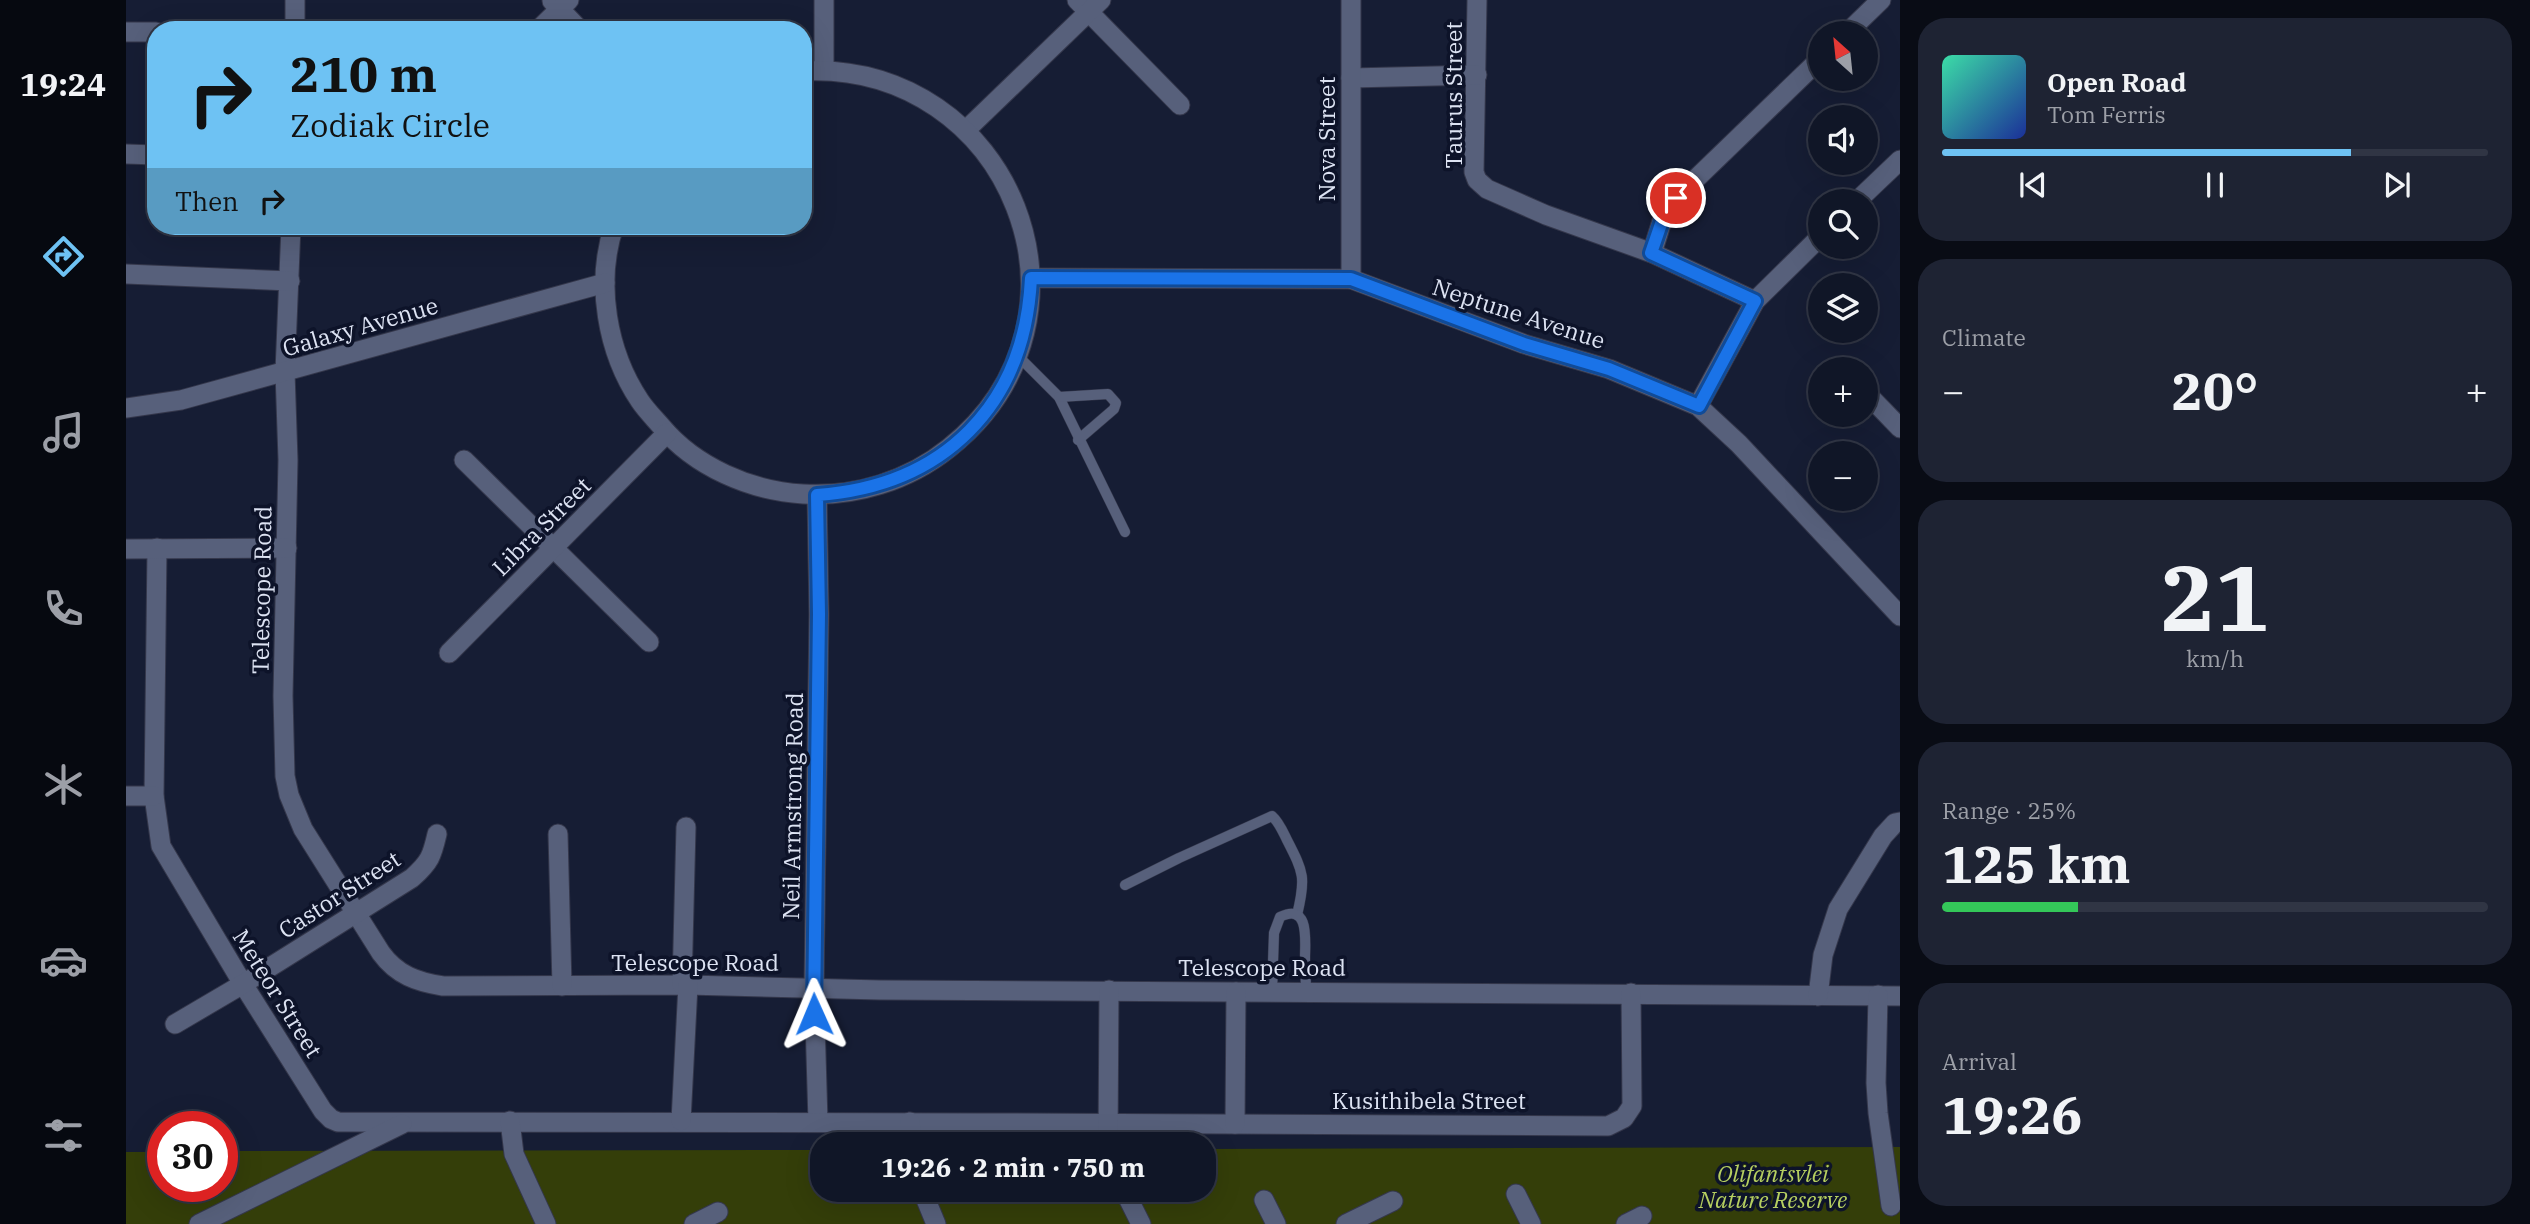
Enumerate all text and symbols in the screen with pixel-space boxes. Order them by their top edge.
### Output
north arrow [1808,21,1878,91]
map controls [1808,21,1878,511]
street label: Taurus Street [1438,22,1468,168]
text: 210 m [290,42,437,105]
icon: right [175,49,266,140]
text: 19:24 [20,63,106,105]
text: Open Road [2047,65,2186,99]
street label: Nova Street [1311,76,1341,202]
text: Tom Ferris [2047,99,2166,129]
text: Zodiak Circle [290,104,490,146]
button: sound [1808,105,1878,175]
icon: previous [2014,166,2052,204]
icon: pause [2196,166,2234,204]
icon: next [2378,166,2416,204]
pin [1646,168,1706,228]
icon: arrive [1657,179,1695,217]
icon: right [253,182,291,220]
text: Then [175,184,239,218]
button: search [1808,189,1878,259]
icon: directions [39,232,88,281]
street label: Neptune Avenue [1429,271,1609,355]
button: layers [1808,273,1878,343]
street label: Galaxy Avenue [279,290,441,362]
text: Climate [1942,322,2026,352]
button: + [1808,357,1878,427]
text: 20° [2172,357,2258,424]
text: − [1942,366,1965,415]
text: + [2465,366,2488,415]
icon: music [39,408,88,457]
button: − [1808,441,1878,511]
street label: Libra Street [485,470,597,582]
street label: Telescope Road [245,506,277,674]
text: 21 [2160,538,2270,656]
icon: phone [39,584,88,633]
text: km/h [2186,643,2244,673]
street label: Neil Armstrong Road [775,692,809,920]
icon: climate [39,760,88,809]
text: Range · 25% [1942,795,2076,825]
text: 125 km [1942,830,2131,897]
street label: Castor Street [272,843,406,945]
street label: Meteor Street [227,923,329,1063]
icon: car [39,936,88,985]
street label: Telescope Road [611,947,779,977]
street label: Telescope Road [1178,952,1346,982]
position arrow [777,977,851,1051]
text: Arrival [1942,1046,2017,1076]
text: 19:26 [1942,1081,2083,1148]
street label: Kusithibela Street [1332,1085,1526,1115]
icon: filters [39,1111,88,1160]
speed limit sign: 30 [147,1111,238,1202]
text: 19:26 · 2 min · 750 m [881,1150,1145,1184]
park label: Olifantsvlei Nature Reserve [1698,1158,1847,1214]

